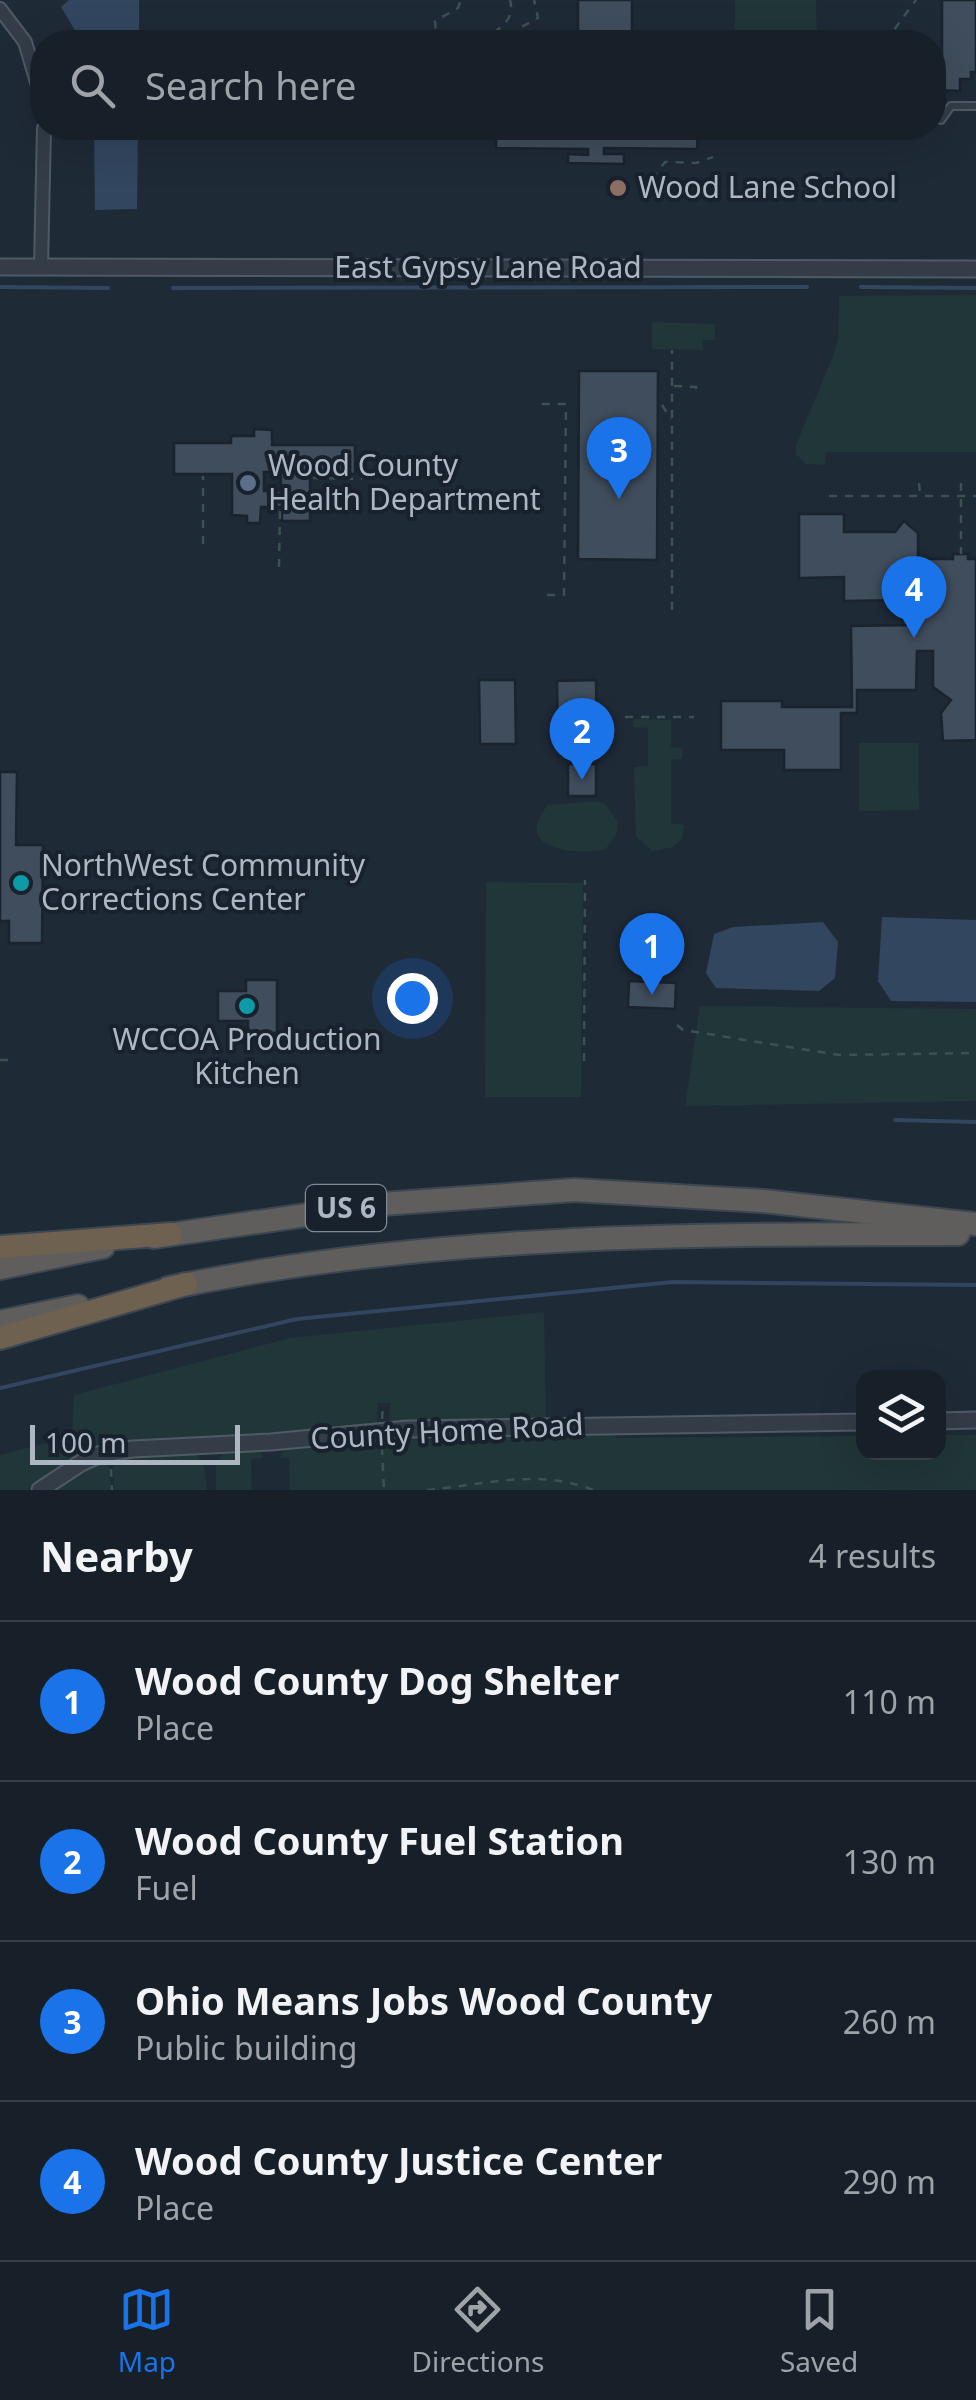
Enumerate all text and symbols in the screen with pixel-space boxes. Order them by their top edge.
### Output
search box [30,30,946,140]
icon: search [65,58,120,113]
text: Search here [145,59,356,111]
place label: Wood Lane School [638,166,897,207]
marker: Wood Lane School [607,177,629,199]
street label: East Gypsy Lane Road [334,246,642,287]
pin: 3 [586,416,652,499]
place label: Wood County Health Department [268,444,541,519]
marker: Wood County Health Department [237,472,259,494]
pin: 4 [882,556,946,638]
pin: 2 [550,698,614,780]
place label: NorthWest Community Corrections Center [41,844,366,919]
marker: NorthWest Community Corrections Center [10,872,32,894]
pin: 1 [620,912,684,995]
your location [387,973,438,1024]
marker: WCCOA Production Kitchen [236,995,258,1017]
place label: WCCOA Production Kitchen [113,1018,381,1093]
road number: US 6 [306,1185,386,1231]
map controls [856,1370,946,1460]
button: layers [856,1370,946,1460]
street label: County Home Road [309,1403,584,1458]
scale bar [30,1420,240,1464]
text: 100 m [45,1423,127,1461]
text: Nearby [40,1527,193,1584]
text: 4 results [809,1534,936,1577]
text: Wood County Dog Shelter [135,1654,619,1706]
text: 1 [63,1680,82,1723]
text: 110 m [843,1680,936,1723]
text: Place [135,1706,214,1749]
text: Wood County Fuel Station [135,1814,624,1866]
text: 2 [63,1840,82,1883]
text: 130 m [843,1840,936,1883]
text: Fuel [135,1866,198,1909]
text: Ohio Means Jobs Wood County [135,1974,712,2026]
text: 3 [63,2000,82,2043]
text: 260 m [843,2000,936,2043]
text: Public building [135,2026,357,2069]
text: Wood County Justice Center [135,2134,662,2186]
text: 4 [63,2160,82,2203]
text: 290 m [843,2160,936,2203]
text: Place [135,2186,214,2229]
tab: Map [118,2282,176,2380]
tab: Directions [412,2282,544,2380]
tab: Saved [780,2282,858,2380]

